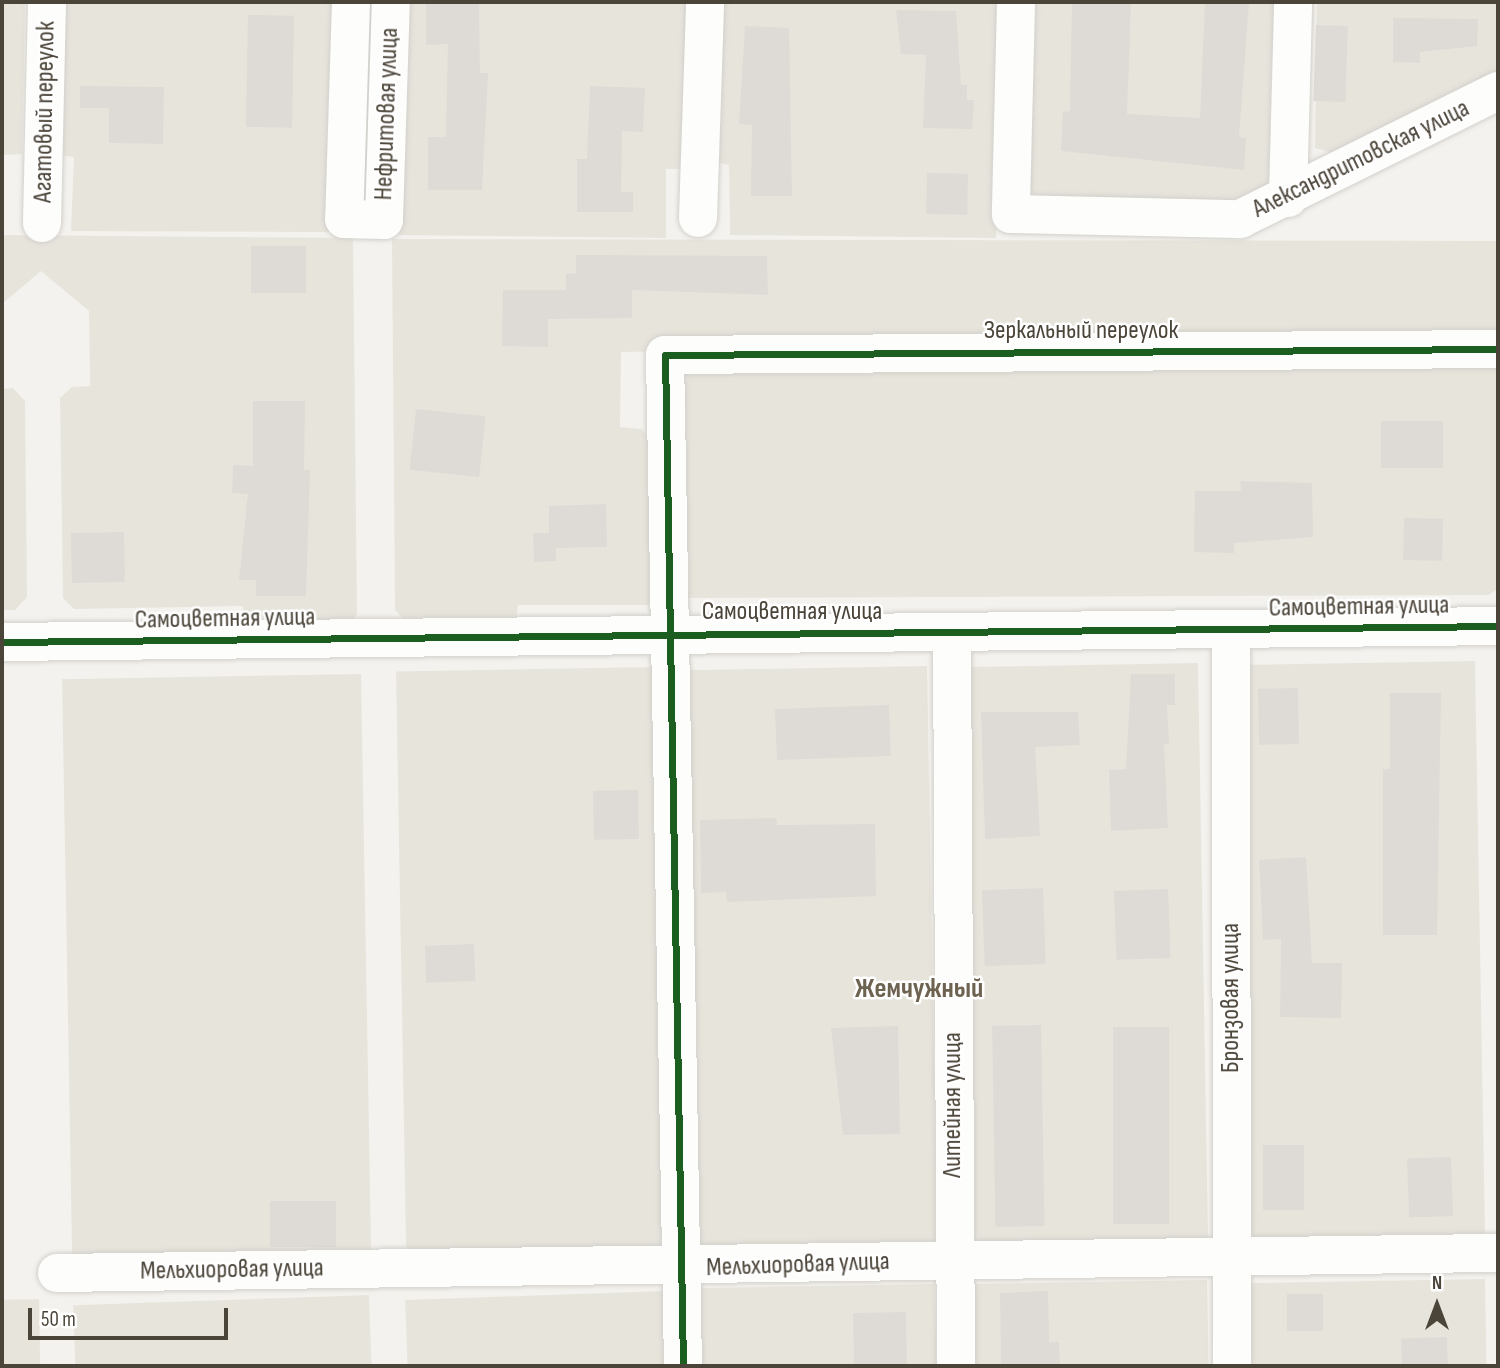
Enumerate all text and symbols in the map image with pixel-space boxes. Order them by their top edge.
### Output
street label: Агатовый переулок [28,21,62,203]
street label: Нефритовая улица [368,27,406,201]
street label: Александритовская улица [1248,93,1474,225]
street label: Зеркальный переулок [984,315,1178,347]
street label: Самоцветная улица [1268,590,1450,624]
street label: Самоцветная улица [702,596,882,628]
street label: Самоцветная улица [134,602,316,636]
street label: Бронзовая улица [1215,923,1247,1073]
district label: Жемчужный [855,972,983,1006]
street label: Литейная улица [937,1032,969,1178]
street label: Мельхиоровая улица [706,1246,890,1284]
street label: Мельхиоровая улица [140,1253,324,1287]
north arrow [1402,1270,1472,1340]
text: N [1432,1272,1442,1295]
scale bar [32,1294,231,1338]
text: 50 m [41,1307,76,1332]

